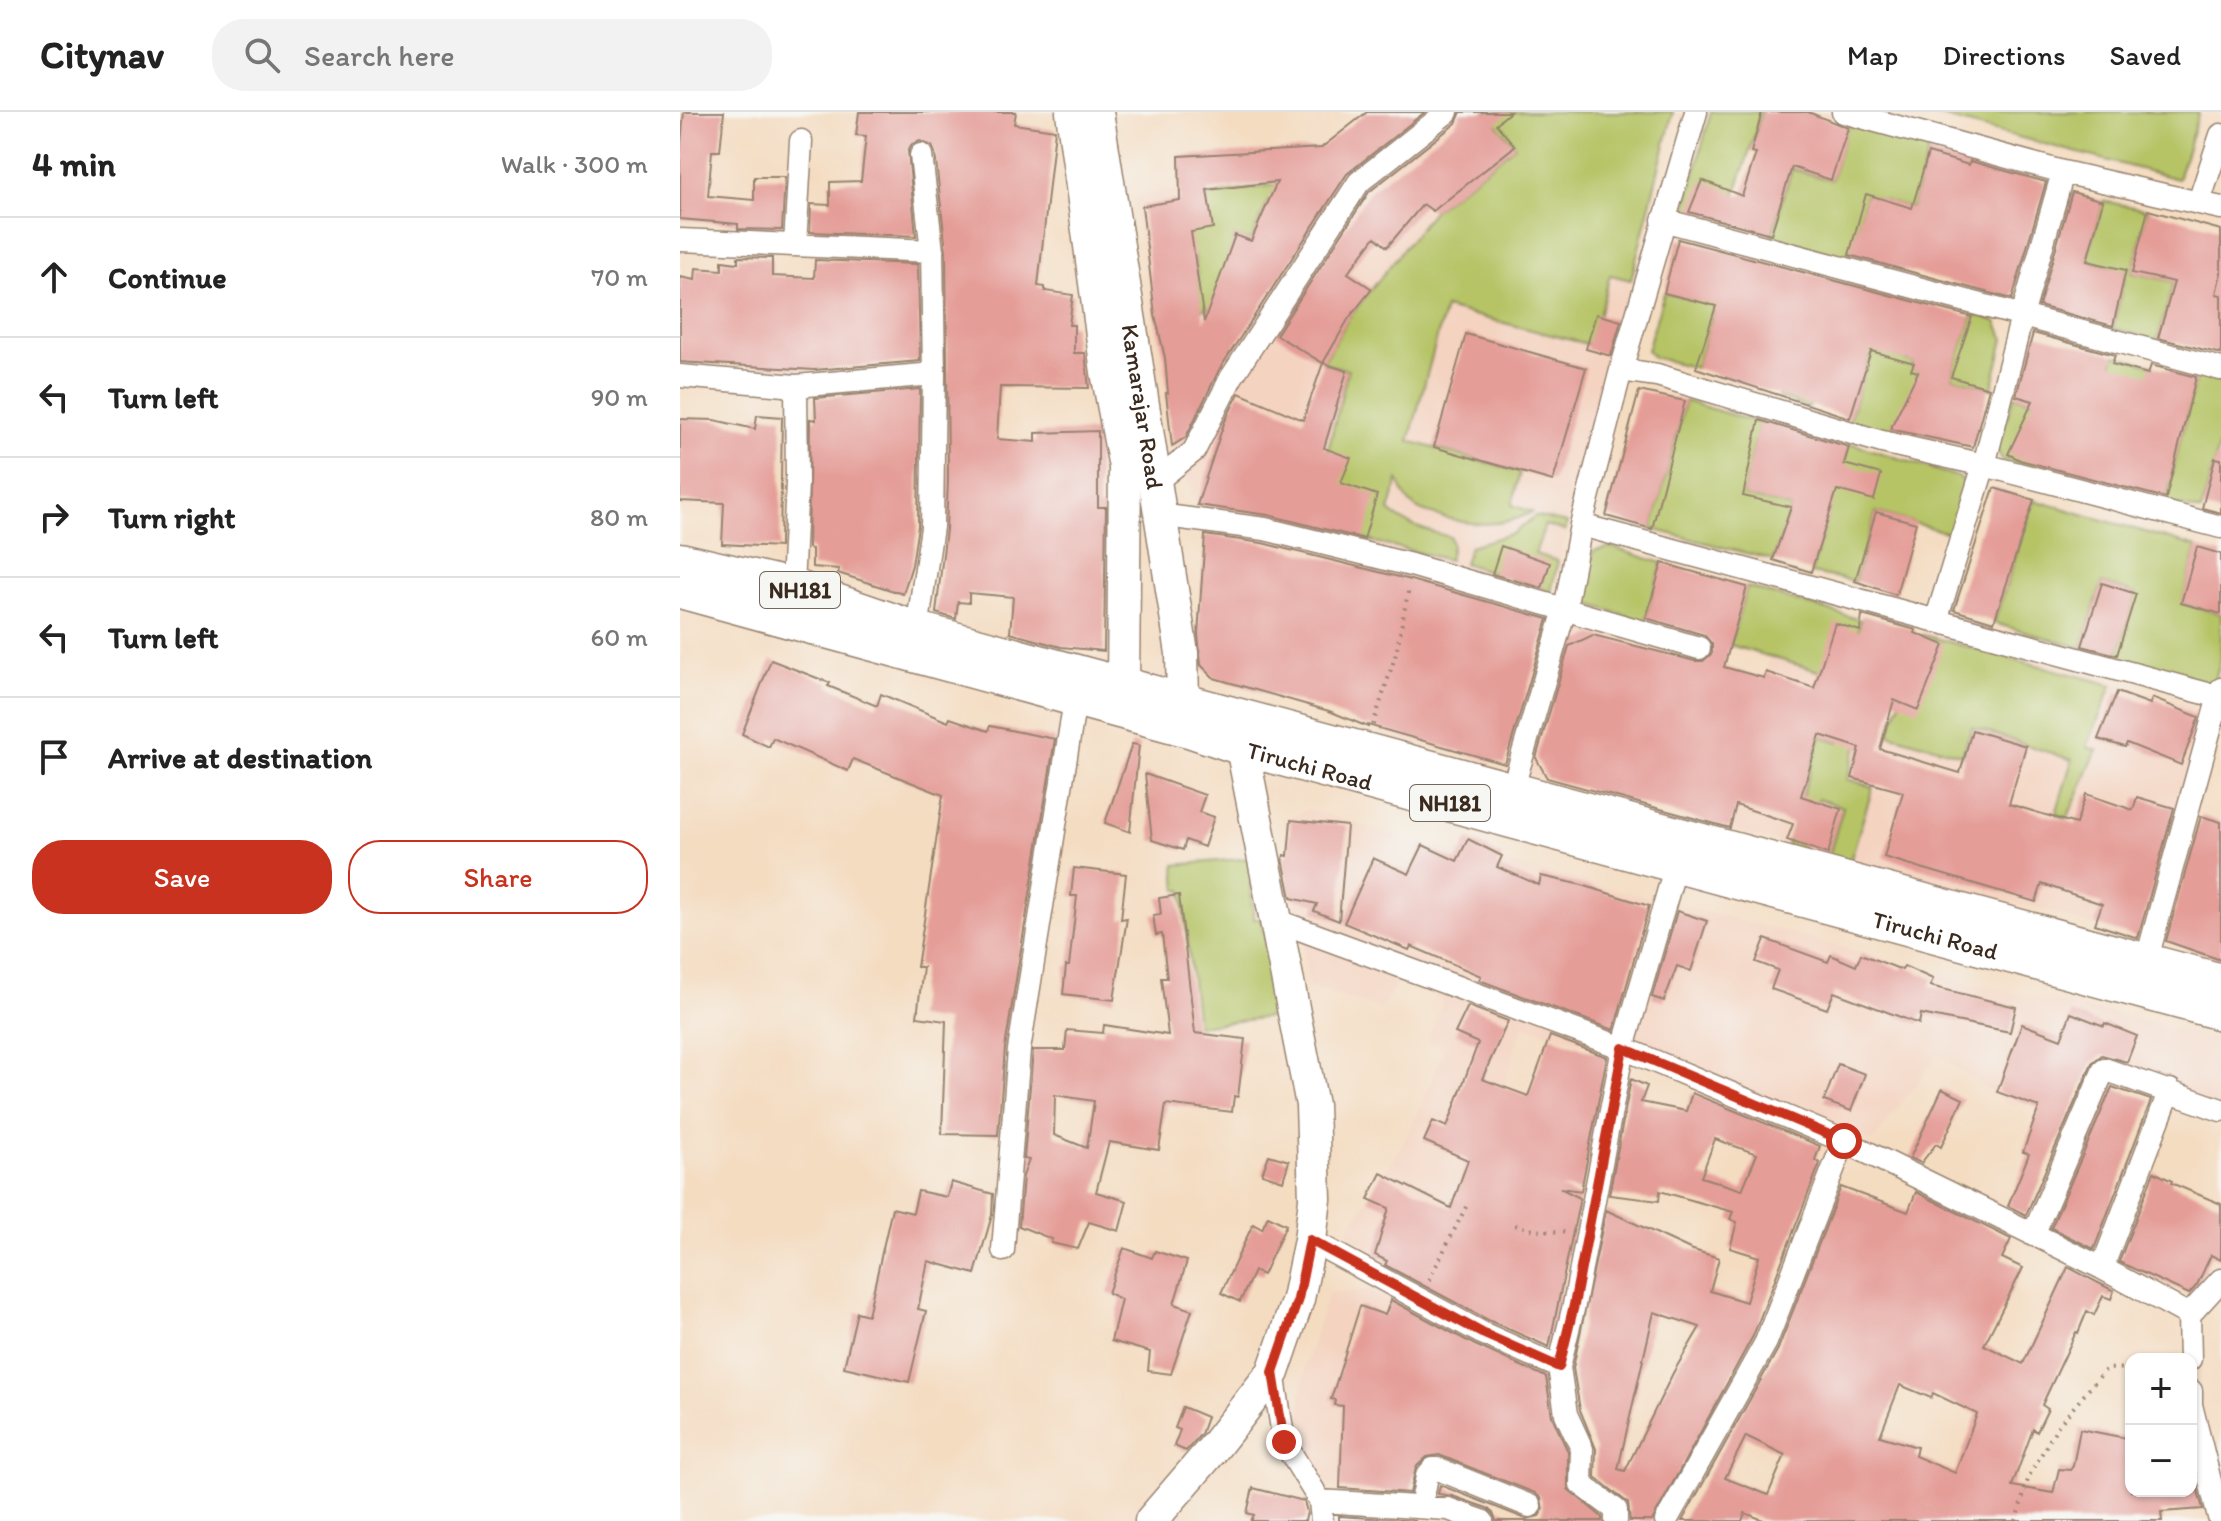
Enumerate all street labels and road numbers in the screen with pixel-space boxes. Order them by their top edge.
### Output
street label: Kamarajar Road [1116,322,1171,491]
road number: NH181 [760,572,840,608]
street label: Tiruchi Road [1244,735,1376,796]
road number: NH181 [1410,785,1490,821]
street label: Tiruchi Road [1869,904,2002,966]

